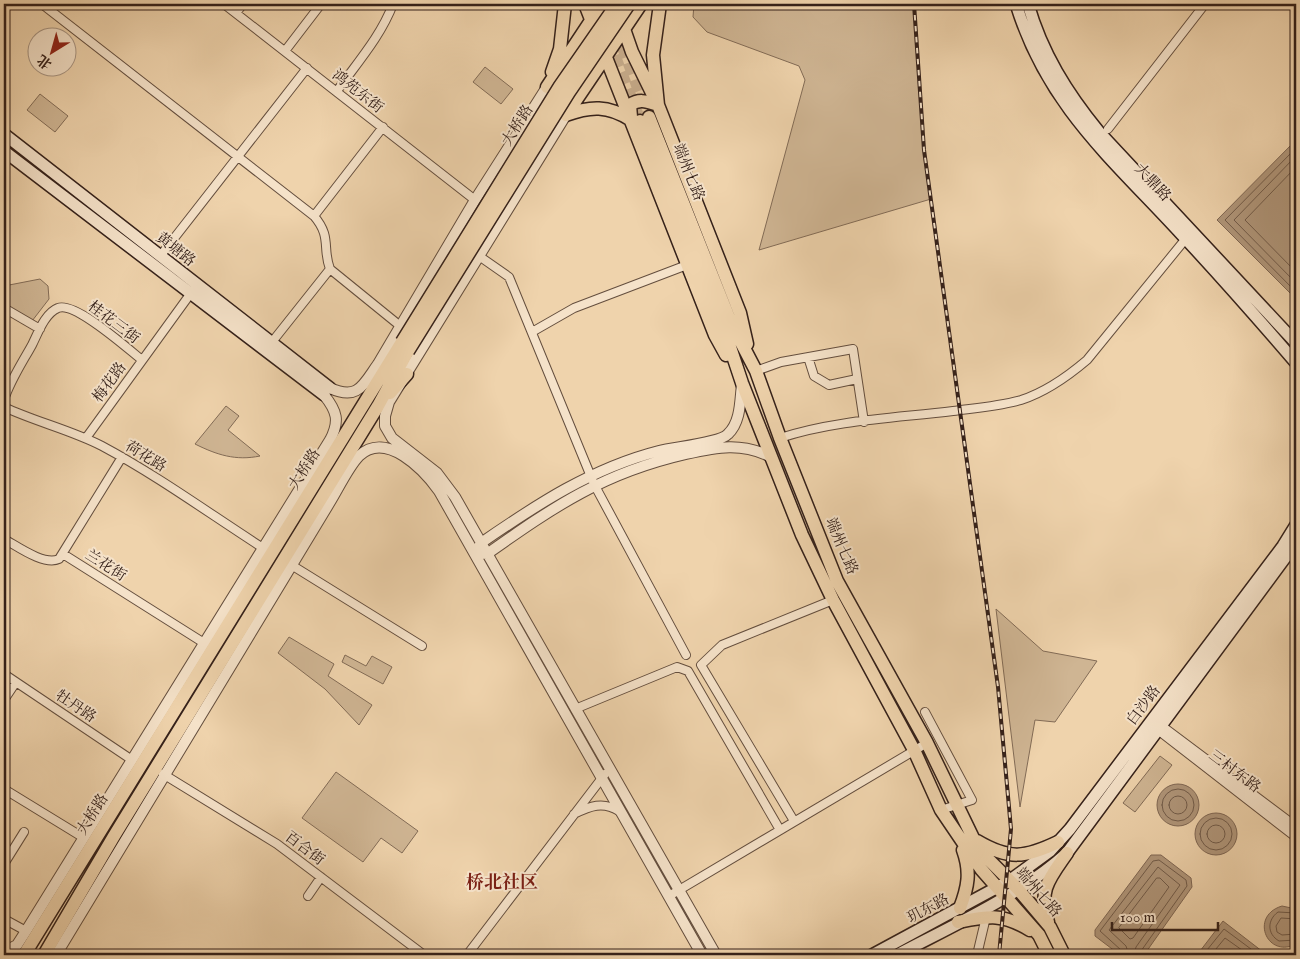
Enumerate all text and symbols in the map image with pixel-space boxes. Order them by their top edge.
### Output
north arrow [28,28,78,78]
text: 北 [34,50,56,73]
street label: 鸿苑东街 [328,65,387,117]
street label: 大桥路 [497,101,537,149]
street label: 端州七路 [668,141,709,204]
street label: 大鼎路 [1130,159,1175,205]
street label: 黄塘路 [152,228,199,271]
street label: 桂花三街 [84,297,143,348]
street label: 梅花路 [88,359,130,406]
street label: 荷花路 [122,437,170,476]
street label: 大桥路 [284,445,324,493]
street label: 端州七路 [821,515,862,578]
street label: 兰花街 [82,545,130,585]
street label: 白沙路 [1122,682,1165,729]
street label: 牡丹路 [52,686,100,727]
street label: 三村东路 [1205,746,1264,797]
street label: 大桥路 [72,790,112,838]
street label: 百合街 [281,827,328,870]
street label: 端州七路 [1012,863,1065,921]
district label: 桥北社区 [466,872,538,895]
street label: 玑东路 [904,889,953,927]
scale bar [1112,899,1219,931]
text: 100 m [1120,908,1156,927]

